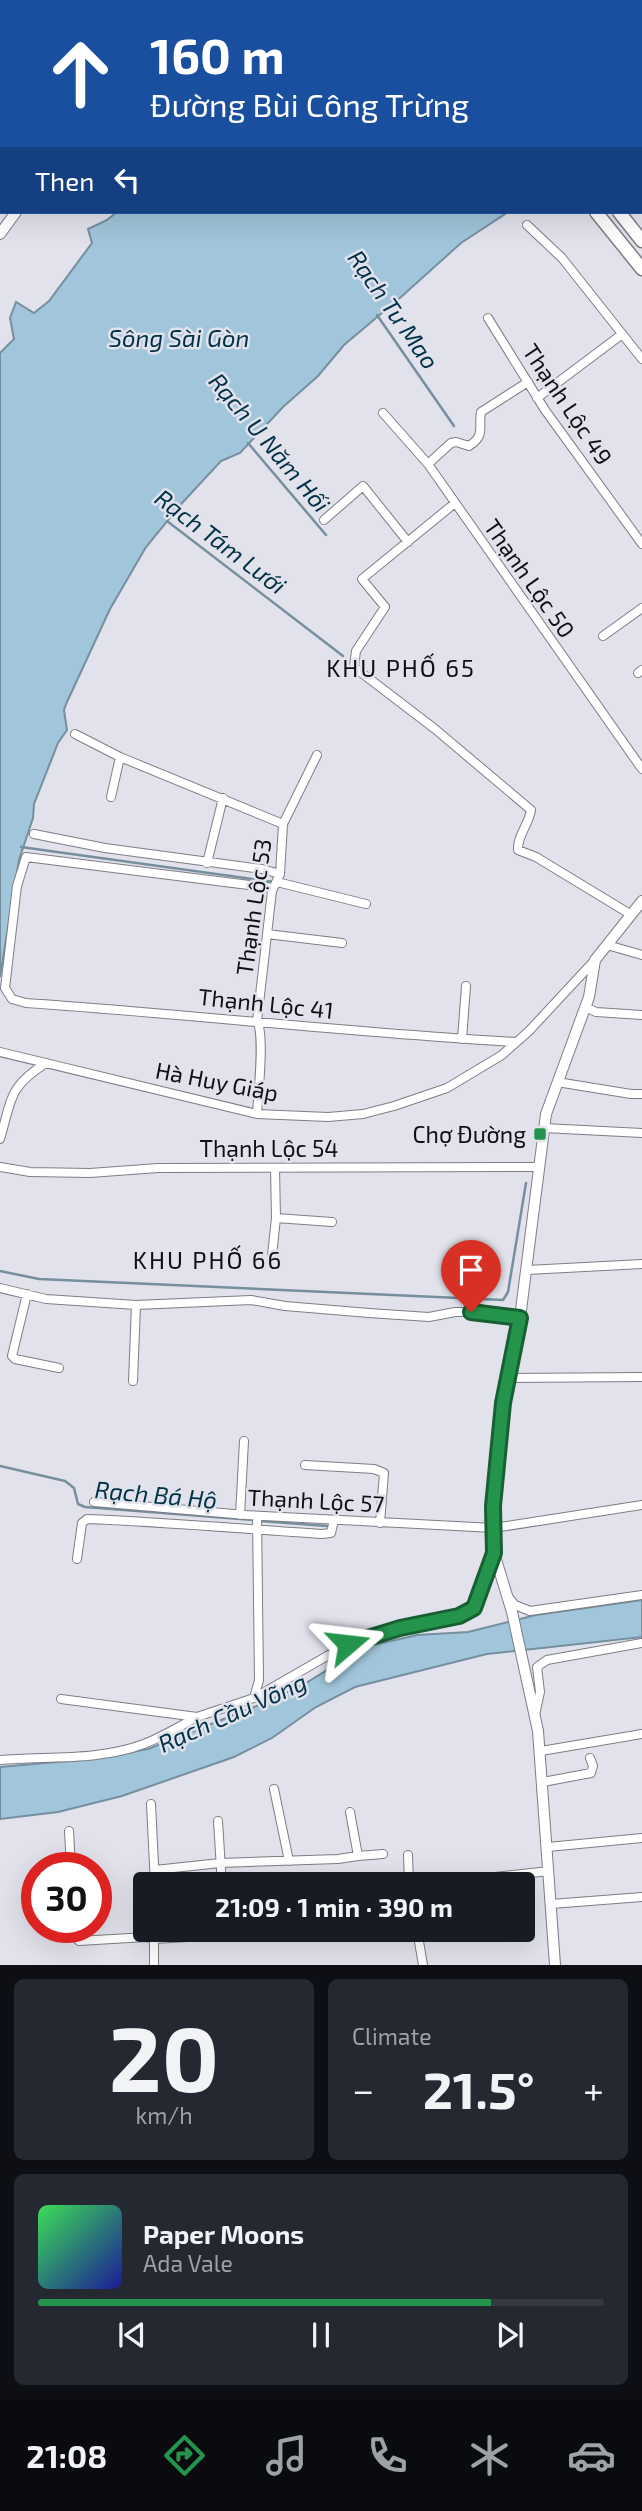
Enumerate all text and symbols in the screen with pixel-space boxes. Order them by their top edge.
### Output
text: 160 m [150,25,285,84]
icon: ahead [35,28,126,119]
text: Đường Bùi Công Trừng [150,85,469,123]
icon: left [108,161,146,199]
text: Then [35,165,94,196]
water label: Rạch Tư Mao [342,244,446,374]
water label: Sông Sài Gòn [109,323,249,352]
street label: Thạnh Lộc 49 [517,338,619,470]
water label: Rạch U Năm Hối [203,366,337,518]
water label: Rạch Tám Lưới [150,482,292,600]
street label: Thạnh Lộc 50 [479,513,581,643]
district label: KHU PHỐ 65 [326,652,476,682]
street label: Thạnh Lộc 53 [230,837,276,977]
street label: Thạnh Lộc 41 [197,982,335,1024]
street label: Hà Huy Giáp [153,1055,281,1107]
place label: Chợ Đường [412,1120,526,1148]
marker: Chợ Đường [532,1126,548,1142]
street label: Thạnh Lộc 54 [200,1134,338,1162]
pin [441,1240,501,1312]
district label: KHU PHỐ 66 [133,1244,283,1274]
icon: arrive [452,1251,490,1289]
water label: Rạch Bá Hộ [94,1474,218,1514]
street label: Thạnh Lộc 57 [247,1482,385,1518]
position arrow [311,1607,385,1681]
water label: Rạch Cầu Võng [153,1666,311,1758]
speed limit sign: 30 [21,1852,112,1943]
text: 21:09 · 1 min · 390 m [215,1891,453,1922]
text: 20 [109,2001,219,2110]
text: Climate [352,2022,432,2050]
text: 21.5° [423,2057,535,2119]
text: − [352,2066,374,2112]
text: + [583,2066,604,2112]
text: km/h [135,2101,193,2129]
text: Paper Moons [143,2218,304,2249]
text: Ada Vale [143,2249,233,2277]
icon: previous [113,2316,151,2354]
icon: pause [302,2316,340,2354]
icon: next [491,2316,529,2354]
icon: directions [160,2431,209,2480]
icon: music [262,2431,311,2480]
icon: phone [363,2431,412,2480]
icon: climate [465,2431,514,2480]
icon: car [567,2431,616,2480]
text: 21:08 [26,2436,107,2474]

